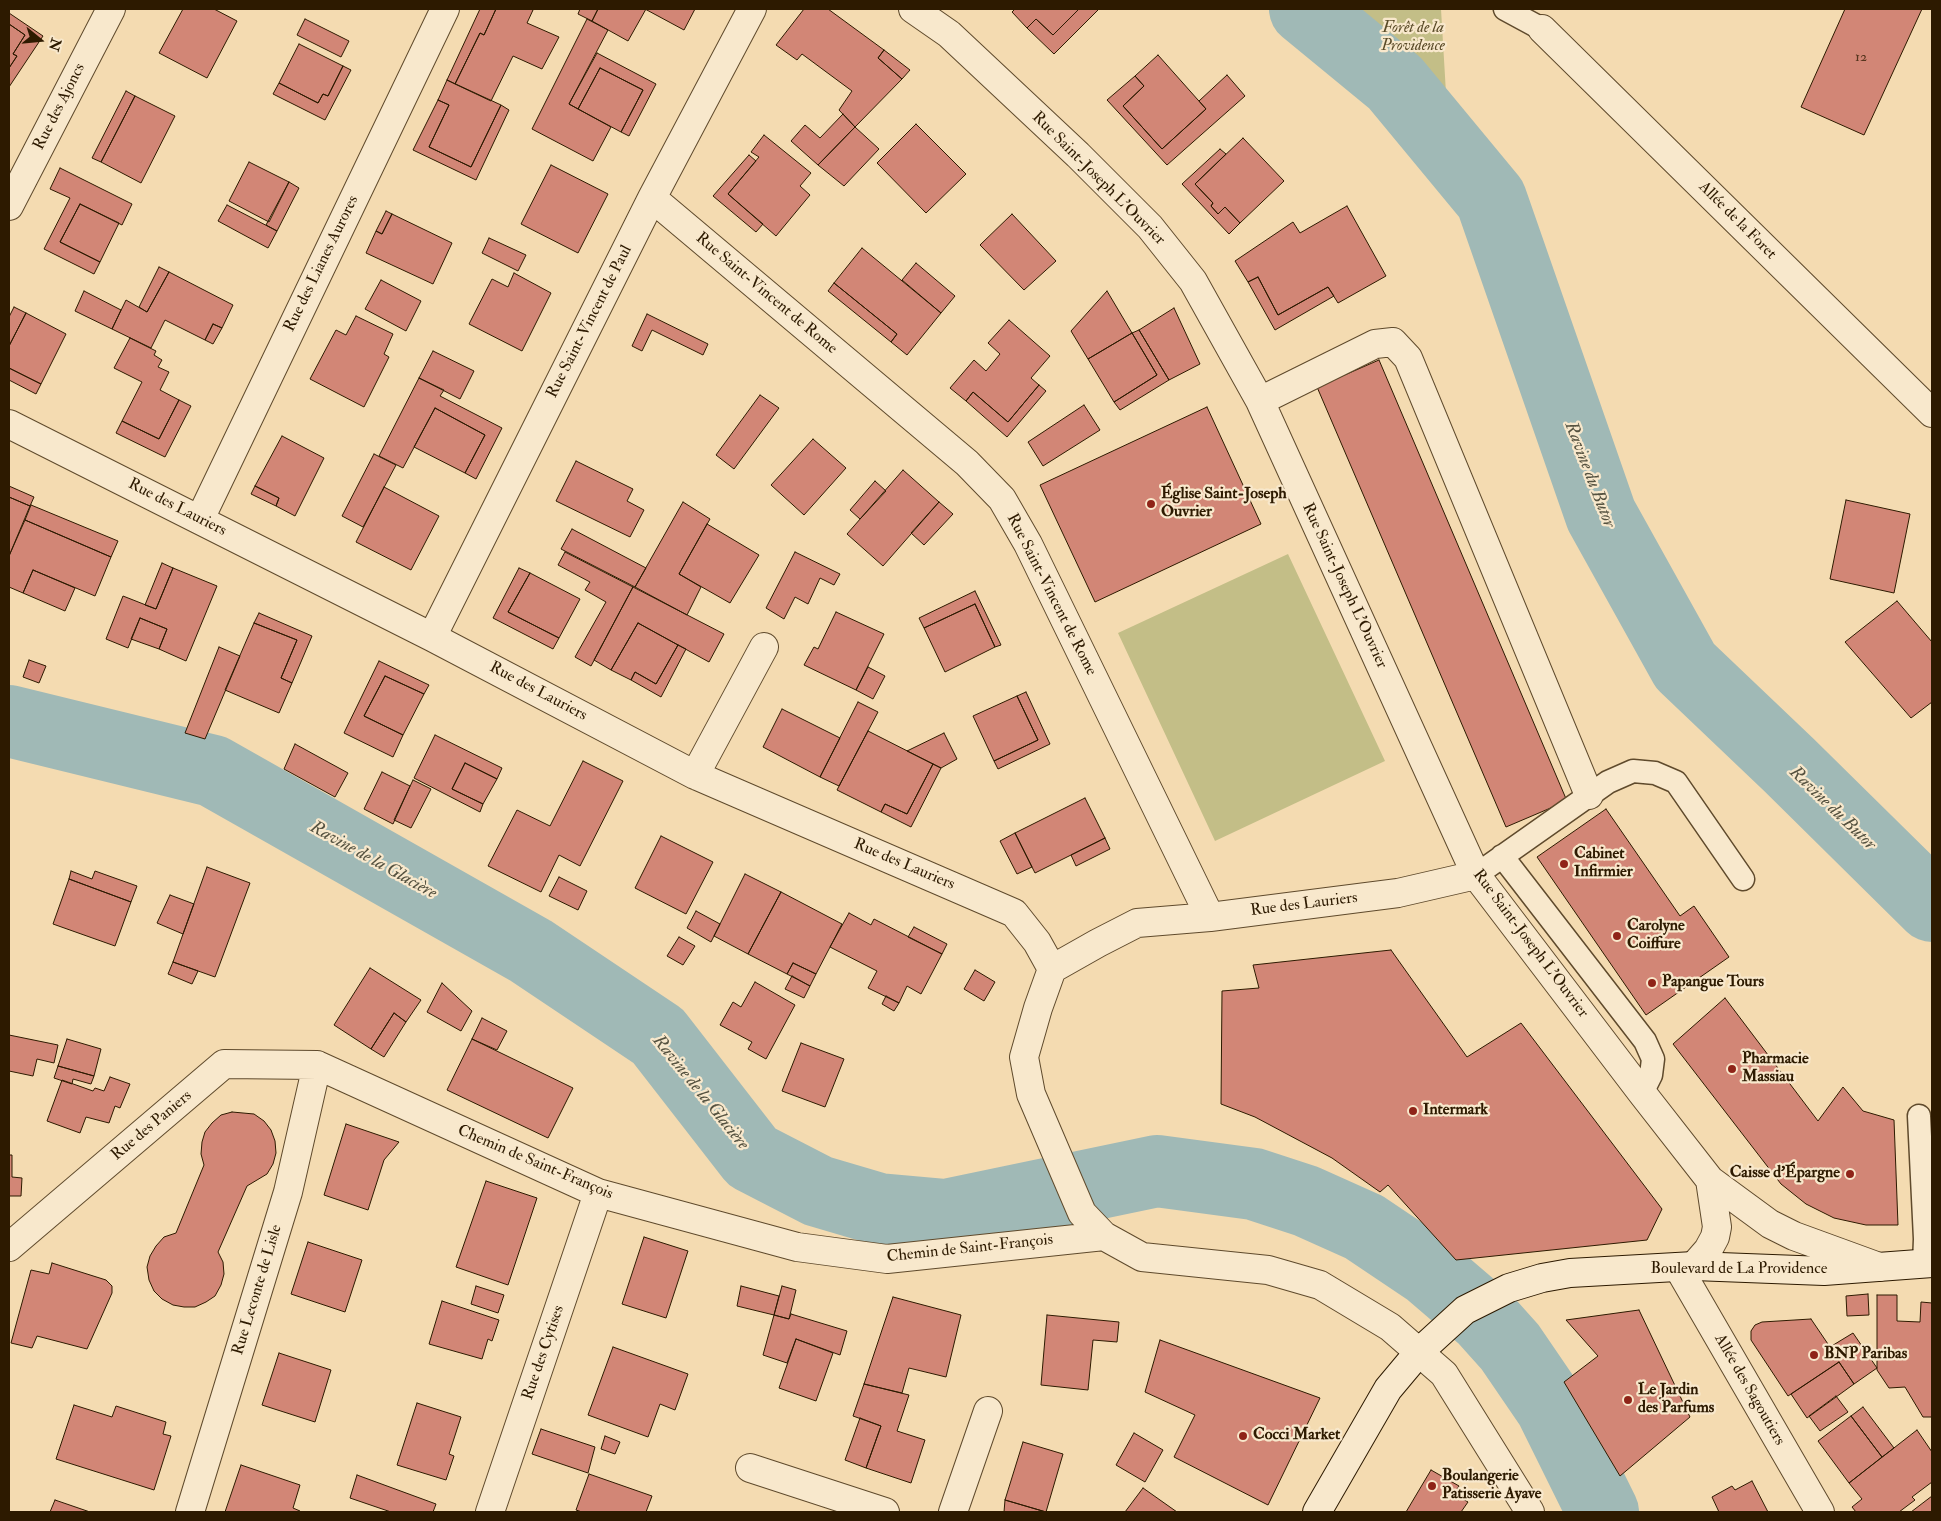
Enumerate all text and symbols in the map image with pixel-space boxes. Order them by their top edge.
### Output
north arrow [15,15,65,65]
park label: Forêt de la Providence [1381,19,1445,57]
text: N [45,36,65,53]
house number: 12 [1855,50,1867,66]
street label: Rue des Ajoncs [30,60,90,154]
street label: Rue Saint-Joseph L'Ouvrier [1027,108,1169,250]
street label: Allée de la Foret [1694,178,1780,264]
street label: Rue des Lianes Aurores [281,193,363,335]
street label: Rue Saint-Vincent de Rome [691,229,841,359]
street label: Rue Saint-Vincent de Paul [543,242,637,402]
water label: Ravine du Butor [1559,419,1619,531]
street label: Rue des Lauriers [125,475,229,541]
place label: Église Saint-Joseph Ouvrier [1161,485,1287,523]
marker: Église Saint-Joseph Ouvrier [1145,498,1157,510]
street label: Rue Saint-Joseph L'Ouvrier [1297,500,1391,672]
street label: Rue Saint-Vincent de Rome [1002,511,1100,679]
street label: Rue des Lauriers [486,658,590,726]
water label: Ravine du Butor [1784,762,1880,856]
water label: Ravine de la Glacière [306,817,440,905]
street label: Rue des Lauriers [851,835,957,895]
place label: Cabinet Infirmier [1574,845,1633,883]
marker: Cabinet Infirmier [1558,858,1570,870]
street label: Rue Saint-Joseph L'Ouvrier [1468,866,1592,1022]
street label: Rue des Lauriers [1249,889,1359,921]
place label: Carolyne Coiffure [1627,917,1685,955]
marker: Carolyne Coiffure [1611,930,1623,942]
place label: Papangue Tours [1662,973,1764,993]
marker: Papangue Tours [1646,977,1658,989]
water label: Ravine de la Glacière [647,1031,753,1155]
place label: Pharmacie Massiau [1742,1050,1809,1088]
marker: Pharmacie Massiau [1726,1063,1738,1075]
street label: Rue des Paniers [108,1087,196,1165]
place label: Intermark [1423,1101,1488,1121]
marker: Intermark [1407,1105,1419,1117]
street label: Chemin de Saint-François [454,1122,616,1204]
place label: Caisse d'Épargne [1730,1164,1840,1184]
marker: Caisse d'Épargne [1844,1168,1856,1180]
street label: Rue Leconte de Lisle [229,1222,287,1358]
street label: Chemin de Saint-François [886,1231,1054,1267]
street label: Boulevard de La Providence [1651,1260,1827,1280]
street label: Rue des Cytises [519,1303,569,1403]
street label: Allée des Sagoutiers [1709,1331,1789,1449]
place label: BNP Paribas [1824,1345,1907,1365]
marker: BNP Paribas [1808,1349,1820,1361]
place label: Le Jardin des Parfums [1638,1381,1714,1419]
marker: Le Jardin des Parfums [1622,1394,1634,1406]
place label: Cocci Market [1253,1426,1340,1446]
marker: Cocci Market [1237,1430,1249,1442]
place label: Boulangerie Patisserie Ayave [1442,1467,1541,1505]
marker: Boulangerie Patisserie Ayave [1426,1480,1438,1492]

